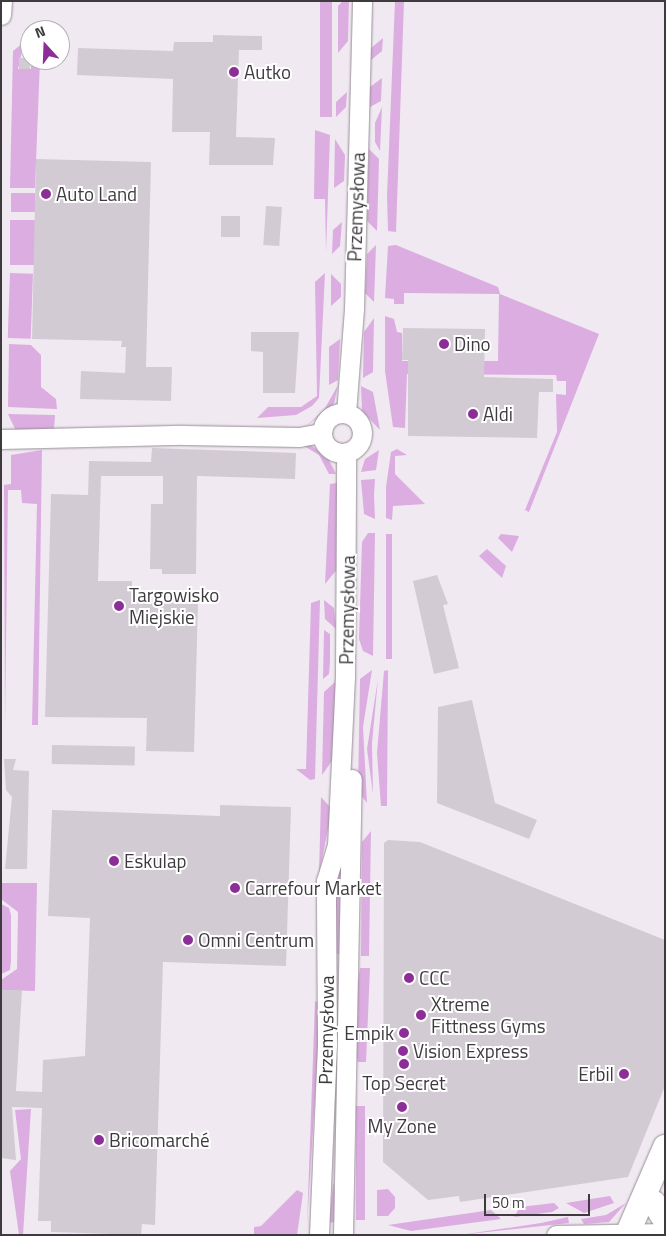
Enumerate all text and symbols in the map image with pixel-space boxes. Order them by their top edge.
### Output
north arrow [20,20,70,70]
text: N [32,20,48,43]
place label: Autko [244,61,291,83]
marker: Autko [228,66,240,78]
street label: Przemysłowa [343,152,369,262]
place label: Auto Land [56,183,137,205]
marker: Auto Land [40,188,52,200]
place label: Dino [454,333,491,355]
marker: Dino [438,338,450,350]
place label: Aldi [483,403,513,425]
marker: Aldi [467,408,479,420]
street label: Przemysłowa [335,555,359,665]
place label: Targowisko Miejskie [129,584,219,628]
marker: Targowisko Miejskie [113,600,125,612]
place label: Eskulap [124,850,186,872]
marker: Eskulap [108,855,120,867]
place label: Carrefour Market [245,877,382,899]
marker: Carrefour Market [229,882,241,894]
place label: Omni Centrum [198,929,314,951]
marker: Omni Centrum [182,934,194,946]
place label: CCC [419,967,450,989]
marker: CCC [403,972,415,984]
street label: Przemysłowa [314,975,338,1085]
place label: Xtreme Fittness Gyms [431,993,546,1037]
marker: Xtreme Fittness Gyms [415,1009,427,1021]
place label: Empik [344,1022,394,1044]
marker: Empik [398,1027,410,1039]
place label: Vision Express [413,1040,528,1062]
marker: Vision Express [397,1045,409,1057]
marker: Top Secret [398,1058,410,1070]
place label: Erbil [578,1063,614,1085]
marker: Erbil [618,1068,630,1080]
place label: Top Secret [362,1072,446,1094]
marker: My Zone [396,1101,408,1113]
place label: My Zone [367,1115,437,1137]
place label: Bricomarché [109,1129,210,1151]
marker: Bricomarché [93,1134,105,1146]
scale bar [486,1184,592,1216]
text: 50 m [492,1191,525,1214]

